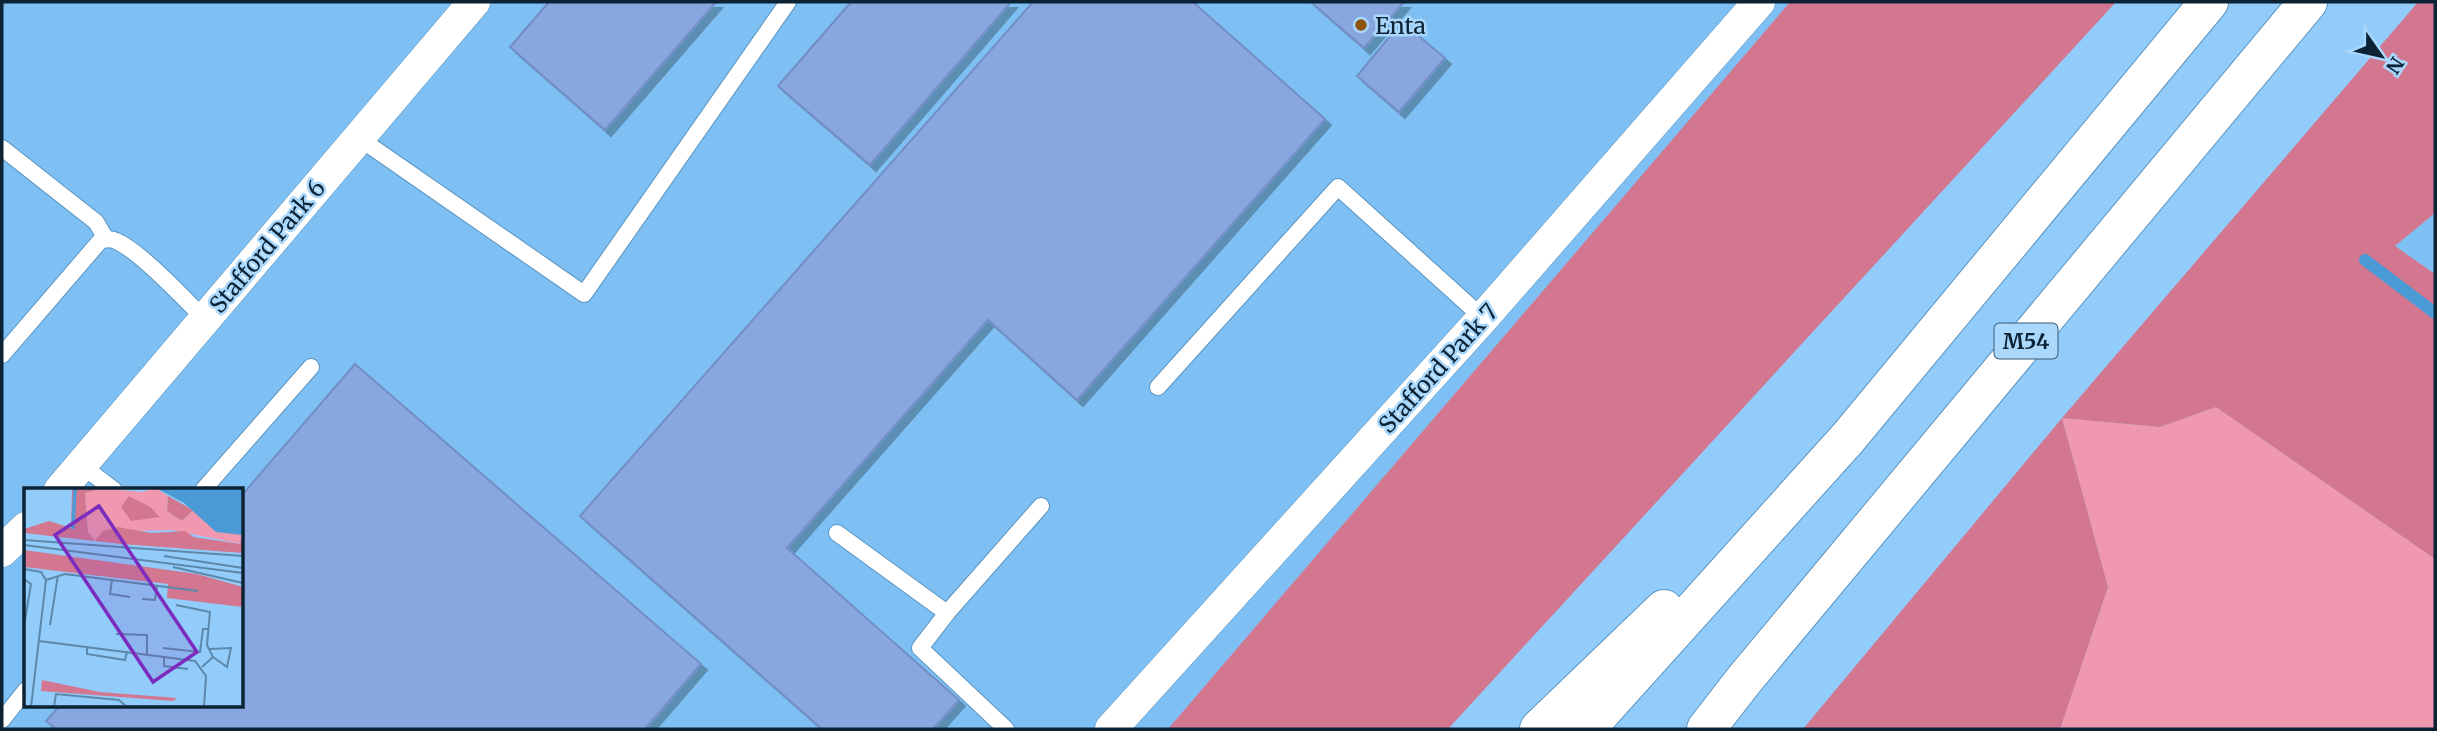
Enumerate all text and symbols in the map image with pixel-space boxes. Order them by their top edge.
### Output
place label: Enta [1375,11,1426,40]
marker: Enta [1353,17,1369,33]
north arrow [2346,21,2416,91]
text: N [2381,53,2409,78]
street label: Stafford Park 6 [203,173,331,319]
street label: Stafford Park 7 [1372,297,1504,439]
road number: M54 [1994,324,2058,358]
inset map [24,488,243,706]

